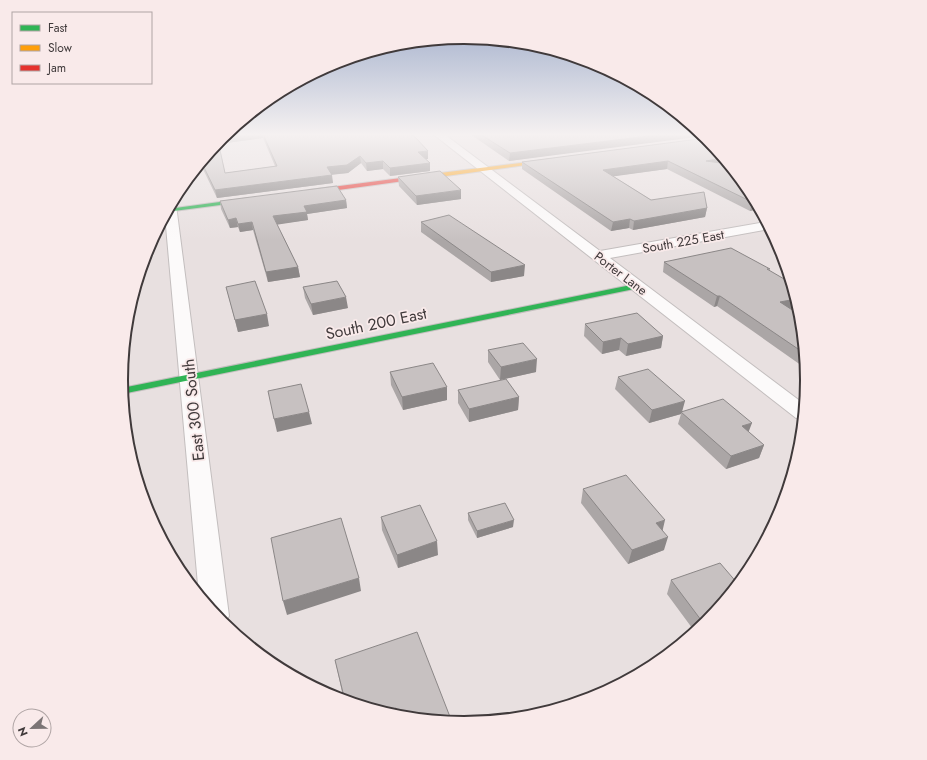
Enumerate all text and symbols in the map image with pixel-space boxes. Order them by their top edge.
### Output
legend [12,12,152,84]
text: Fast [48,19,67,37]
text: Slow [48,39,73,57]
text: Jam [46,59,66,77]
street label: South 225 East [641,225,726,258]
street label: Porter Lane [590,247,651,300]
street label: South 200 East [323,302,429,345]
street label: East 300 South [177,358,210,462]
north arrow [12,708,52,748]
text: N [14,725,32,739]

